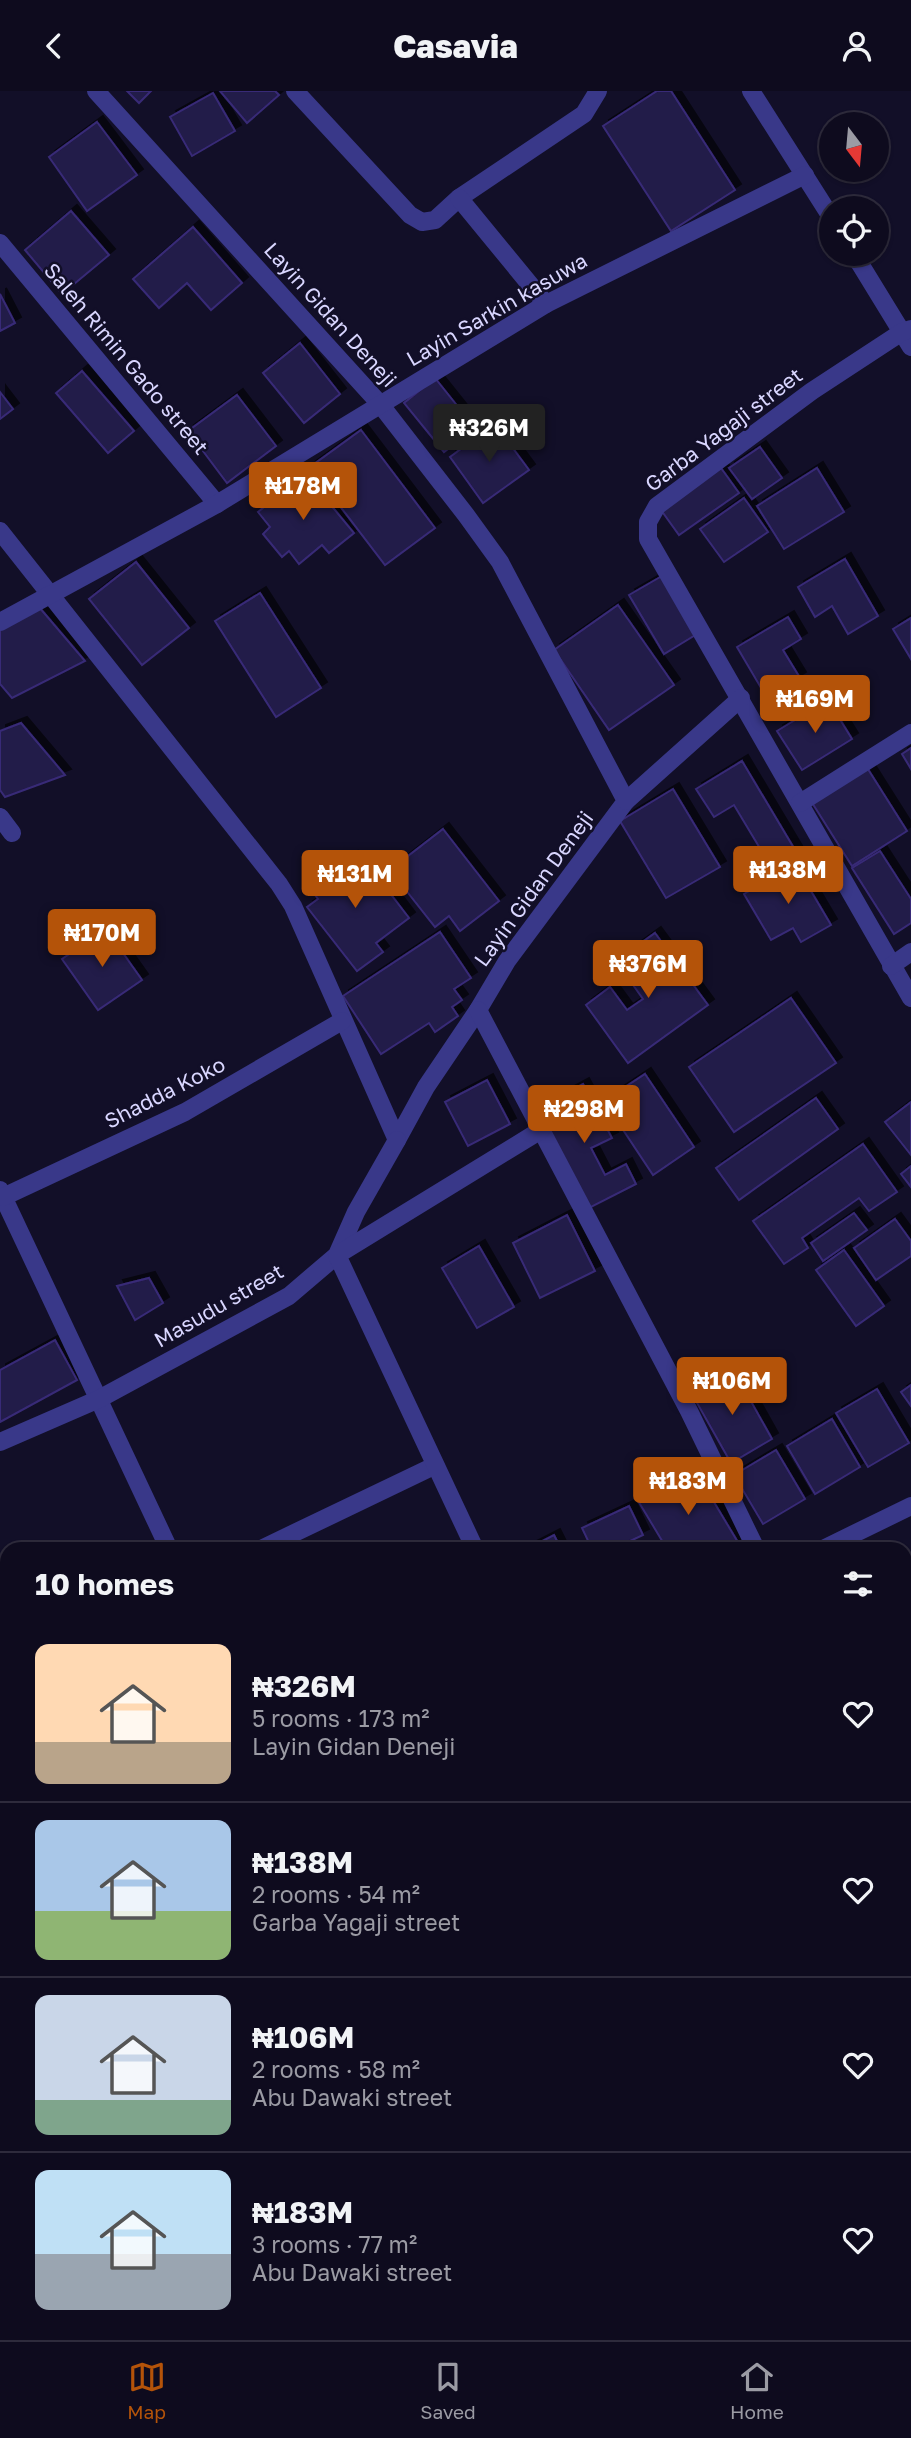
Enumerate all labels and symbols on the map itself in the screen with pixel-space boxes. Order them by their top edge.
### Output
north arrow [819,112,889,182]
street label: Layin Gidan Deneji [259,237,403,392]
street label: Layin Sarkin kasuwa [402,247,591,371]
street label: Saleh Rimin Gado street [39,257,215,459]
street label: Garba Yagaji street [640,362,807,497]
pin: ₦326M [440,405,538,464]
pin: ₦178M [254,463,352,522]
pin: ₦169M [766,675,864,735]
street label: Layin Gidan Deneji [468,806,598,971]
pin: ₦138M [739,847,837,906]
pin: ₦131M [306,851,404,910]
pin: ₦170M [53,909,151,969]
pin: ₦376M [599,941,697,1000]
street label: Shadda Koko [100,1051,229,1134]
pin: ₦298M [535,1086,633,1145]
street label: Masudu street [149,1258,288,1353]
pin: ₦106M [683,1357,781,1417]
pin: ₦183M [639,1457,737,1517]

